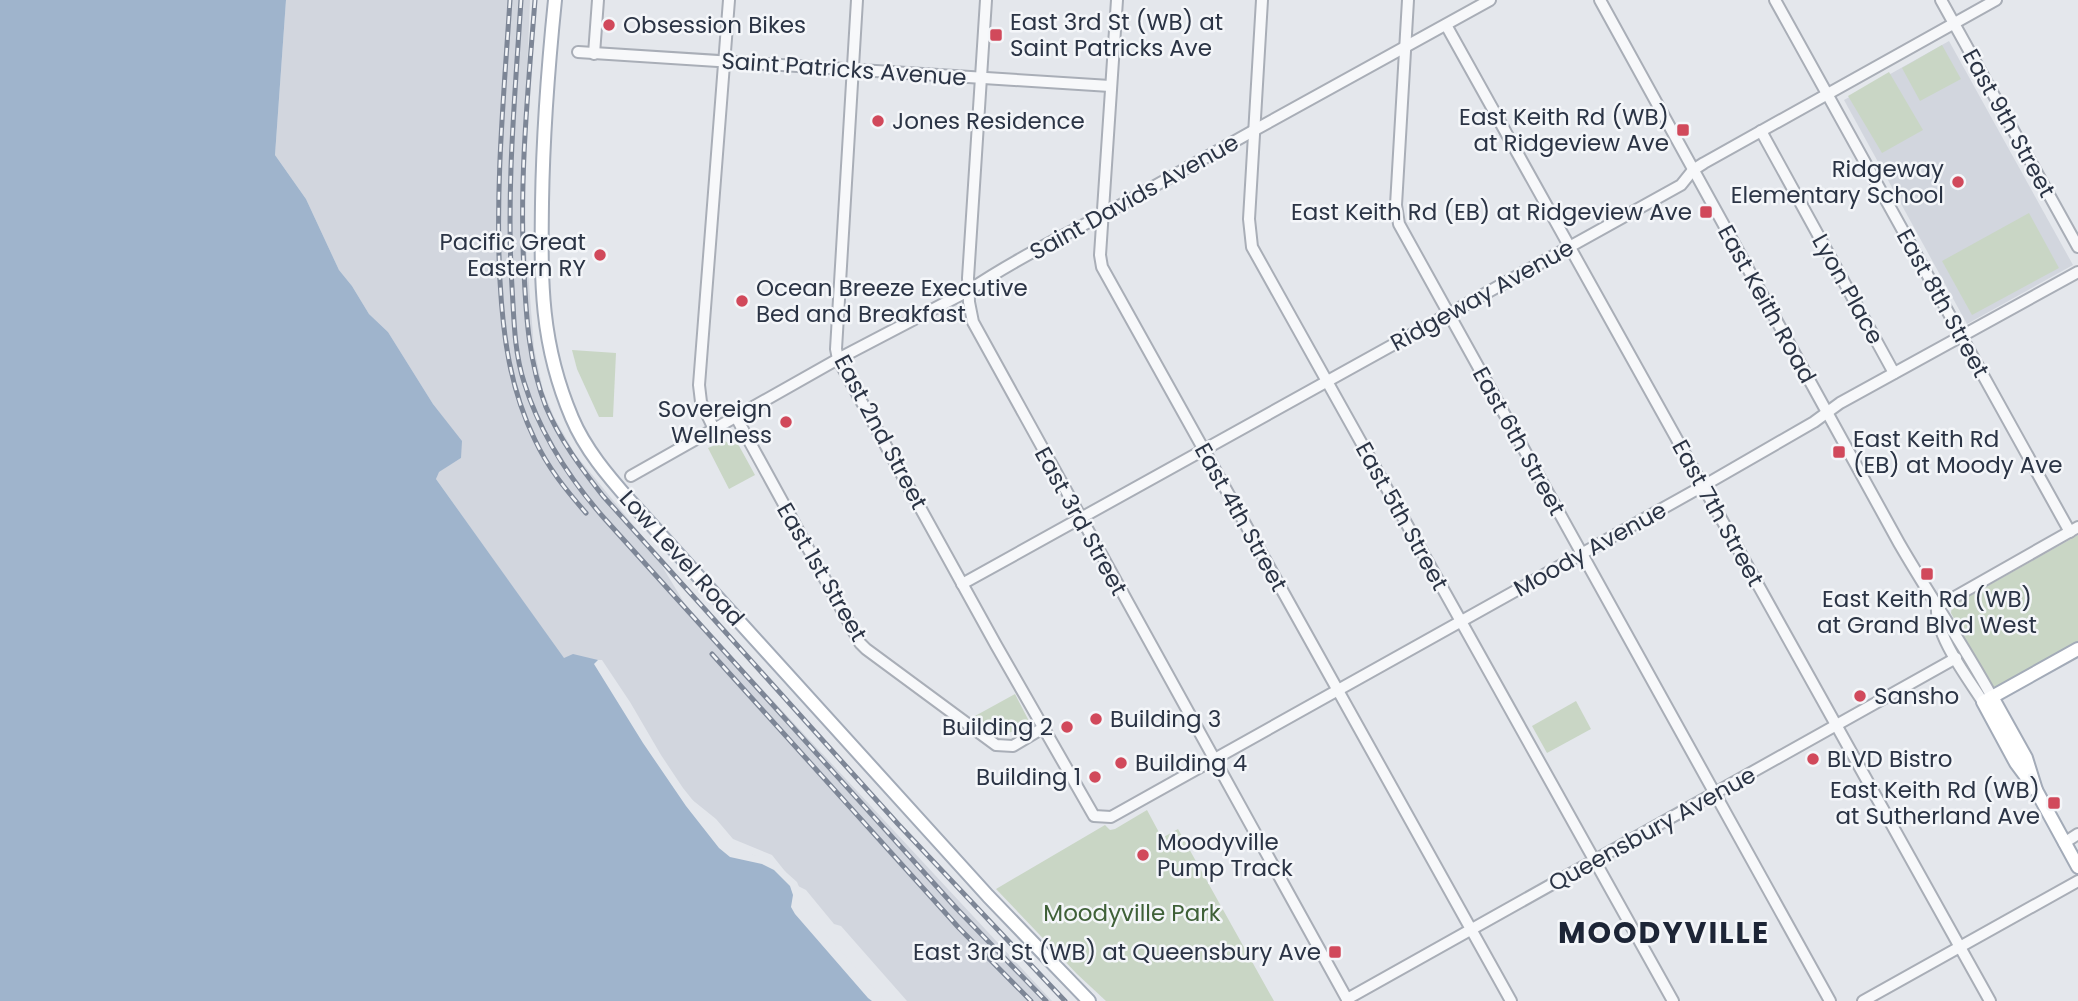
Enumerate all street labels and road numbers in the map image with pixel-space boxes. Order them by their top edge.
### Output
street label: East 9th Street [1955,43,2063,203]
street label: Saint Patricks Avenue [720,44,968,94]
street label: Saint Davids Avenue [1024,126,1244,268]
street label: East Keith Road [1710,219,1824,389]
street label: East 8th Street [1889,223,1997,383]
street label: Lyon Place [1805,228,1891,350]
street label: Ridgeway Avenue [1385,231,1579,359]
street label: East 2nd Street [827,349,935,515]
street label: East 6th Street [1465,361,1573,521]
street label: East 7th Street [1664,434,1772,592]
street label: East 5th Street [1348,436,1456,596]
street label: East 4th Street [1187,437,1295,597]
street label: East 3rd Street [1027,441,1135,601]
street label: Low Level Road [612,483,752,633]
street label: Moody Avenue [1508,494,1672,604]
street label: East 1st Street [769,497,875,647]
street label: Queensbury Avenue [1543,759,1761,899]

